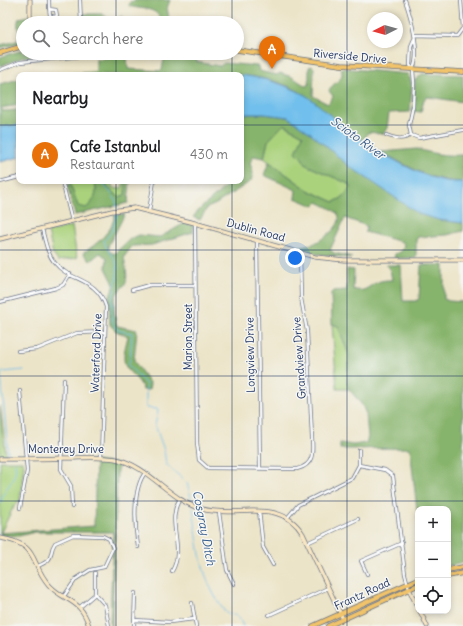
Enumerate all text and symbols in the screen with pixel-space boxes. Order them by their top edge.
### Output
north arrow [367,12,403,48]
search box [16,16,244,60]
icon: search [30,27,52,49]
text: Search here [62,29,143,48]
pin: A [259,36,285,69]
street label: Riverside Drive [313,46,387,66]
text: Nearby [32,87,88,109]
water label: Scioto River [328,113,390,163]
text: Cafe Istanbul [70,137,161,156]
text: A [41,146,49,163]
text: 430 m [190,146,228,163]
text: Restaurant [70,156,135,173]
street label: Dublin Road [225,215,287,245]
your location [285,248,305,268]
street label: Marion Street [181,303,195,370]
street label: Waterford Drive [88,313,104,393]
street label: Grandview Drive [289,316,309,400]
street label: Longview Drive [242,317,258,393]
street label: Monterey Drive [28,442,104,456]
water label: Cosgray Ditch [190,489,219,568]
map controls [415,506,451,614]
button: + [415,506,451,542]
button: − [415,542,451,578]
street label: Frantz Road [332,575,393,613]
button: locate [415,578,451,614]

